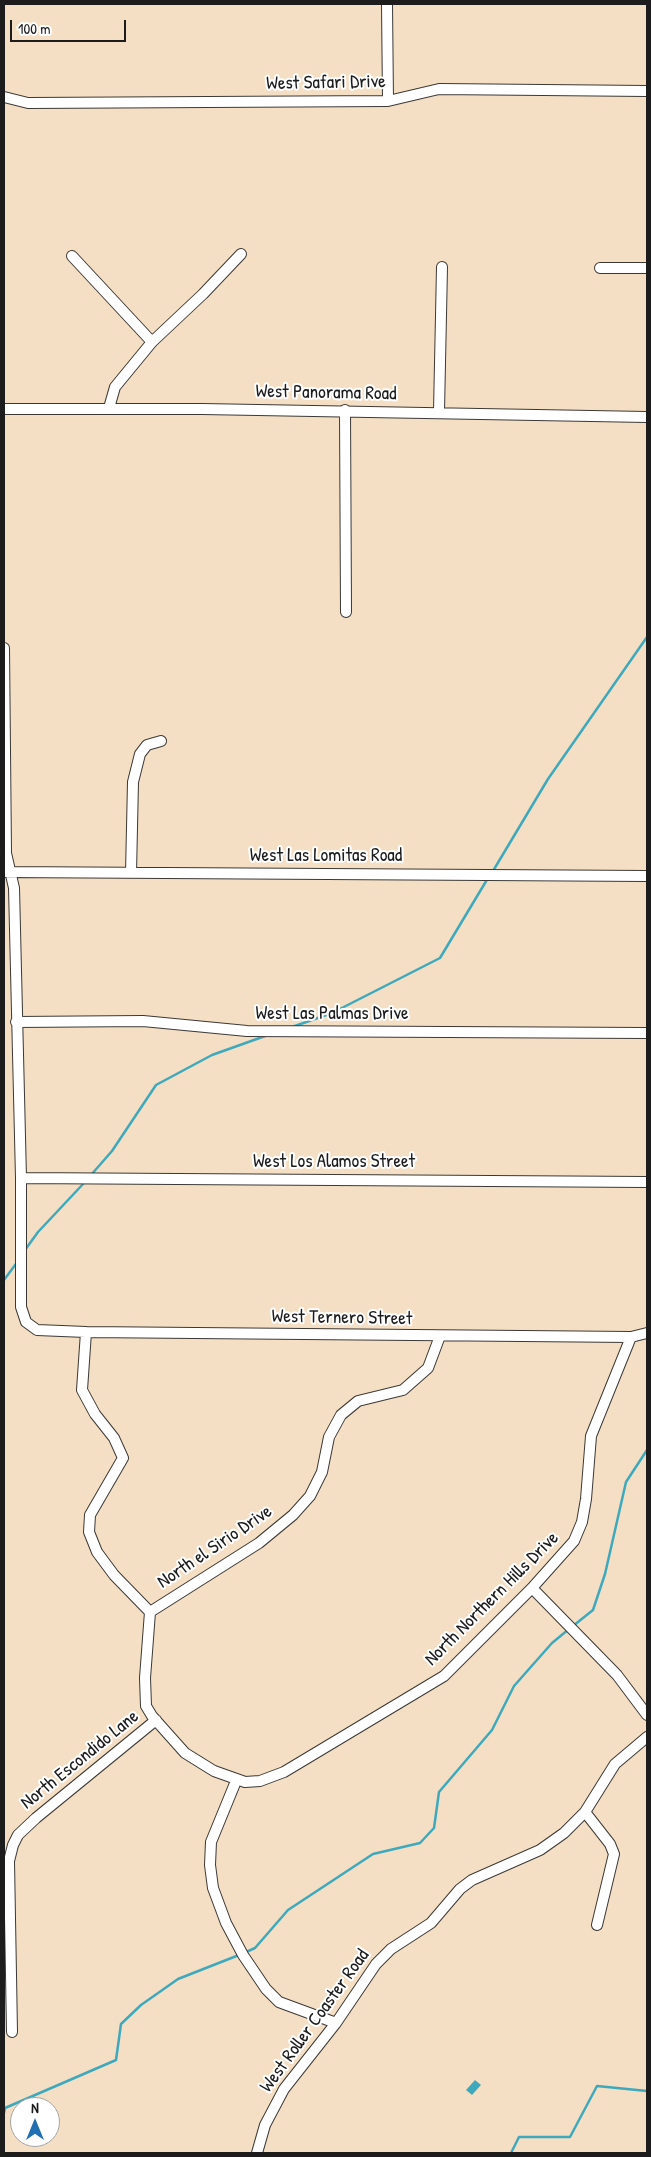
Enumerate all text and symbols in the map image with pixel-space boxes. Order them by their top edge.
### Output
scale bar [12,10,129,42]
text: 100 m [18,18,51,39]
street label: West Safari Drive [266,71,386,95]
street label: West Panorama Road [255,380,397,406]
street label: West Las Lomitas Road [250,845,402,867]
street label: West Las Palmas Drive [255,1003,409,1025]
street label: West Los Alamos Street [253,1151,415,1173]
street label: West Ternero Street [271,1305,413,1331]
street label: North el Sirio Drive [153,1500,277,1594]
street label: North Northern Hills Drive [420,1527,564,1671]
street label: North Escondido Lane [16,1705,144,1815]
street label: West Roller Coaster Road [256,1945,374,2097]
north arrow [10,2097,60,2147]
text: N [31,2098,39,2117]

